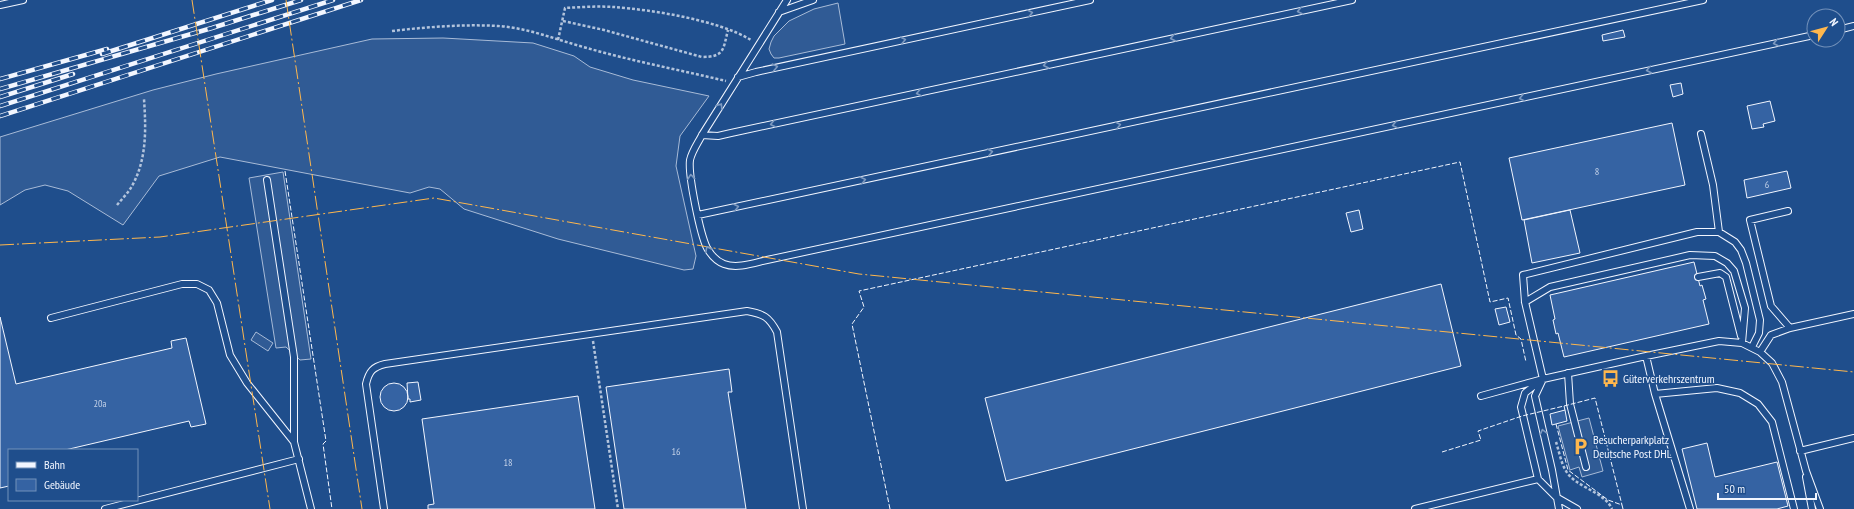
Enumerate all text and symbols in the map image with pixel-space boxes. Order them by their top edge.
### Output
one-way arrow [1297,7,1303,15]
north arrow [1806,8,1846,48]
one-way arrow [1026,9,1033,18]
text: N [1827,16,1842,29]
one-way arrow [1170,34,1176,42]
one-way arrow [899,37,906,45]
one-way arrow [1773,39,1779,47]
one-way arrow [1043,61,1049,69]
one-way arrow [772,64,779,72]
one-way arrow [1646,66,1652,74]
one-way arrow [916,88,922,96]
one-way arrow [1519,93,1525,101]
one-way arrow [715,103,722,110]
one-way arrow [770,119,776,127]
one-way arrow [1391,121,1398,129]
one-way arrow [1114,122,1121,130]
one-way arrow [987,149,994,157]
house number: 8 [1595,165,1599,178]
one-way arrow [687,174,696,180]
one-way arrow [860,176,866,184]
house number: 6 [1765,178,1770,191]
one-way arrow [733,203,739,211]
one-way arrow [705,246,713,254]
bus stop icon: Güterverkehrszentrum [1600,369,1620,389]
place label: Güterverkehrszentrum [1623,371,1715,386]
house number: 20a [94,397,107,410]
one-way arrow [1539,429,1547,435]
place label: Besucherparkplatz Deutsche Post DHL [1593,432,1672,461]
parking icon: Besucherparkplatz Deutsche Post DHL [1570,437,1590,457]
house number: 16 [672,445,681,458]
legend [8,449,138,501]
house number: 18 [504,456,513,469]
text: Bahn [44,457,65,472]
scale bar [1718,475,1816,501]
text: Gebäude [44,477,80,492]
text: 50 m [1724,481,1745,496]

